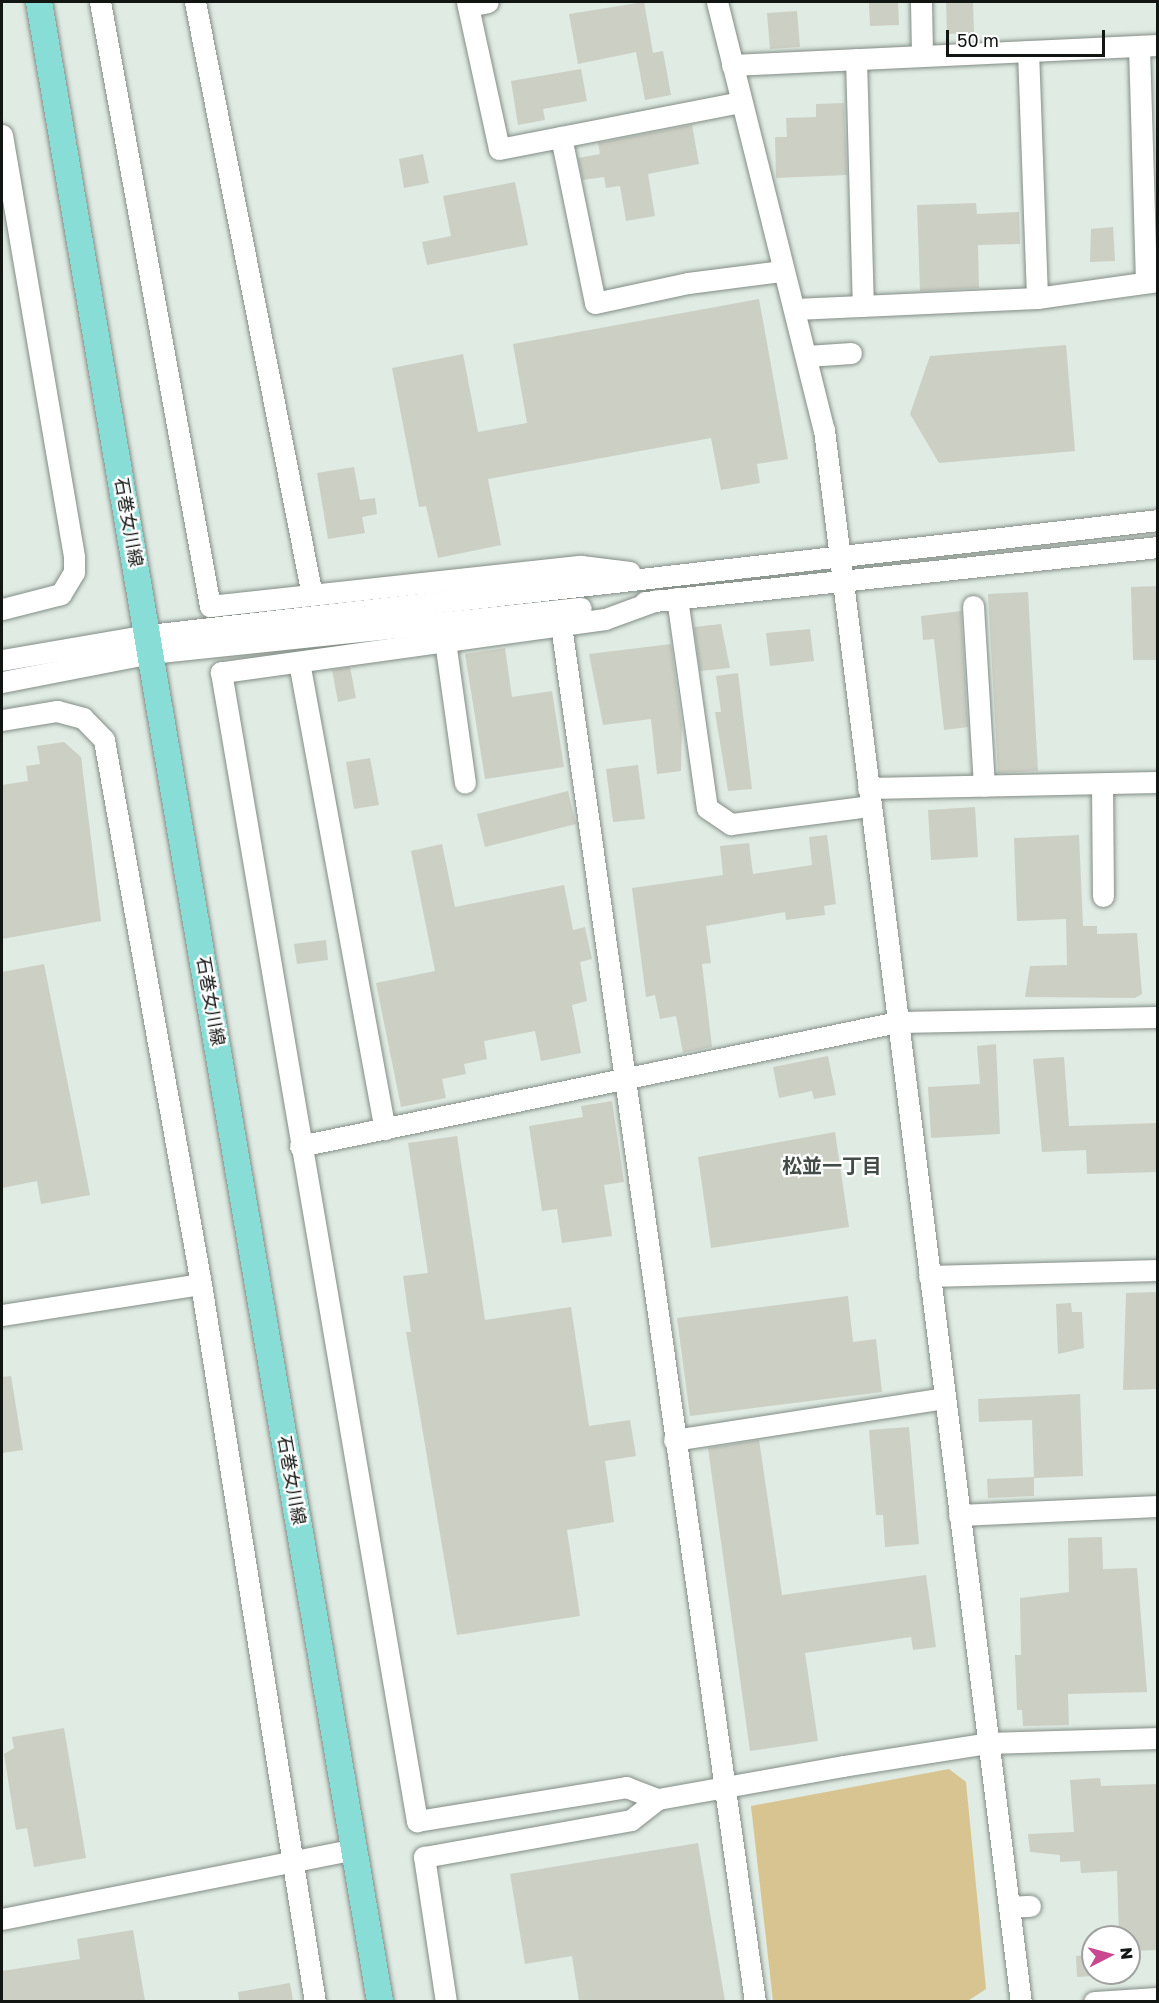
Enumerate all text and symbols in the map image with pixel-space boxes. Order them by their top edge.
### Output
scale bar [949,18,1108,56]
text: 50 m [957,29,999,51]
street label: 石巻女川線 [111,476,147,568]
street label: 石巻女川線 [193,955,229,1047]
district label: 松並一丁目 [782,1153,882,1177]
street label: 石巻女川線 [274,1434,310,1526]
north arrow [1081,1925,1141,1985]
text: N [1116,1946,1137,1960]

